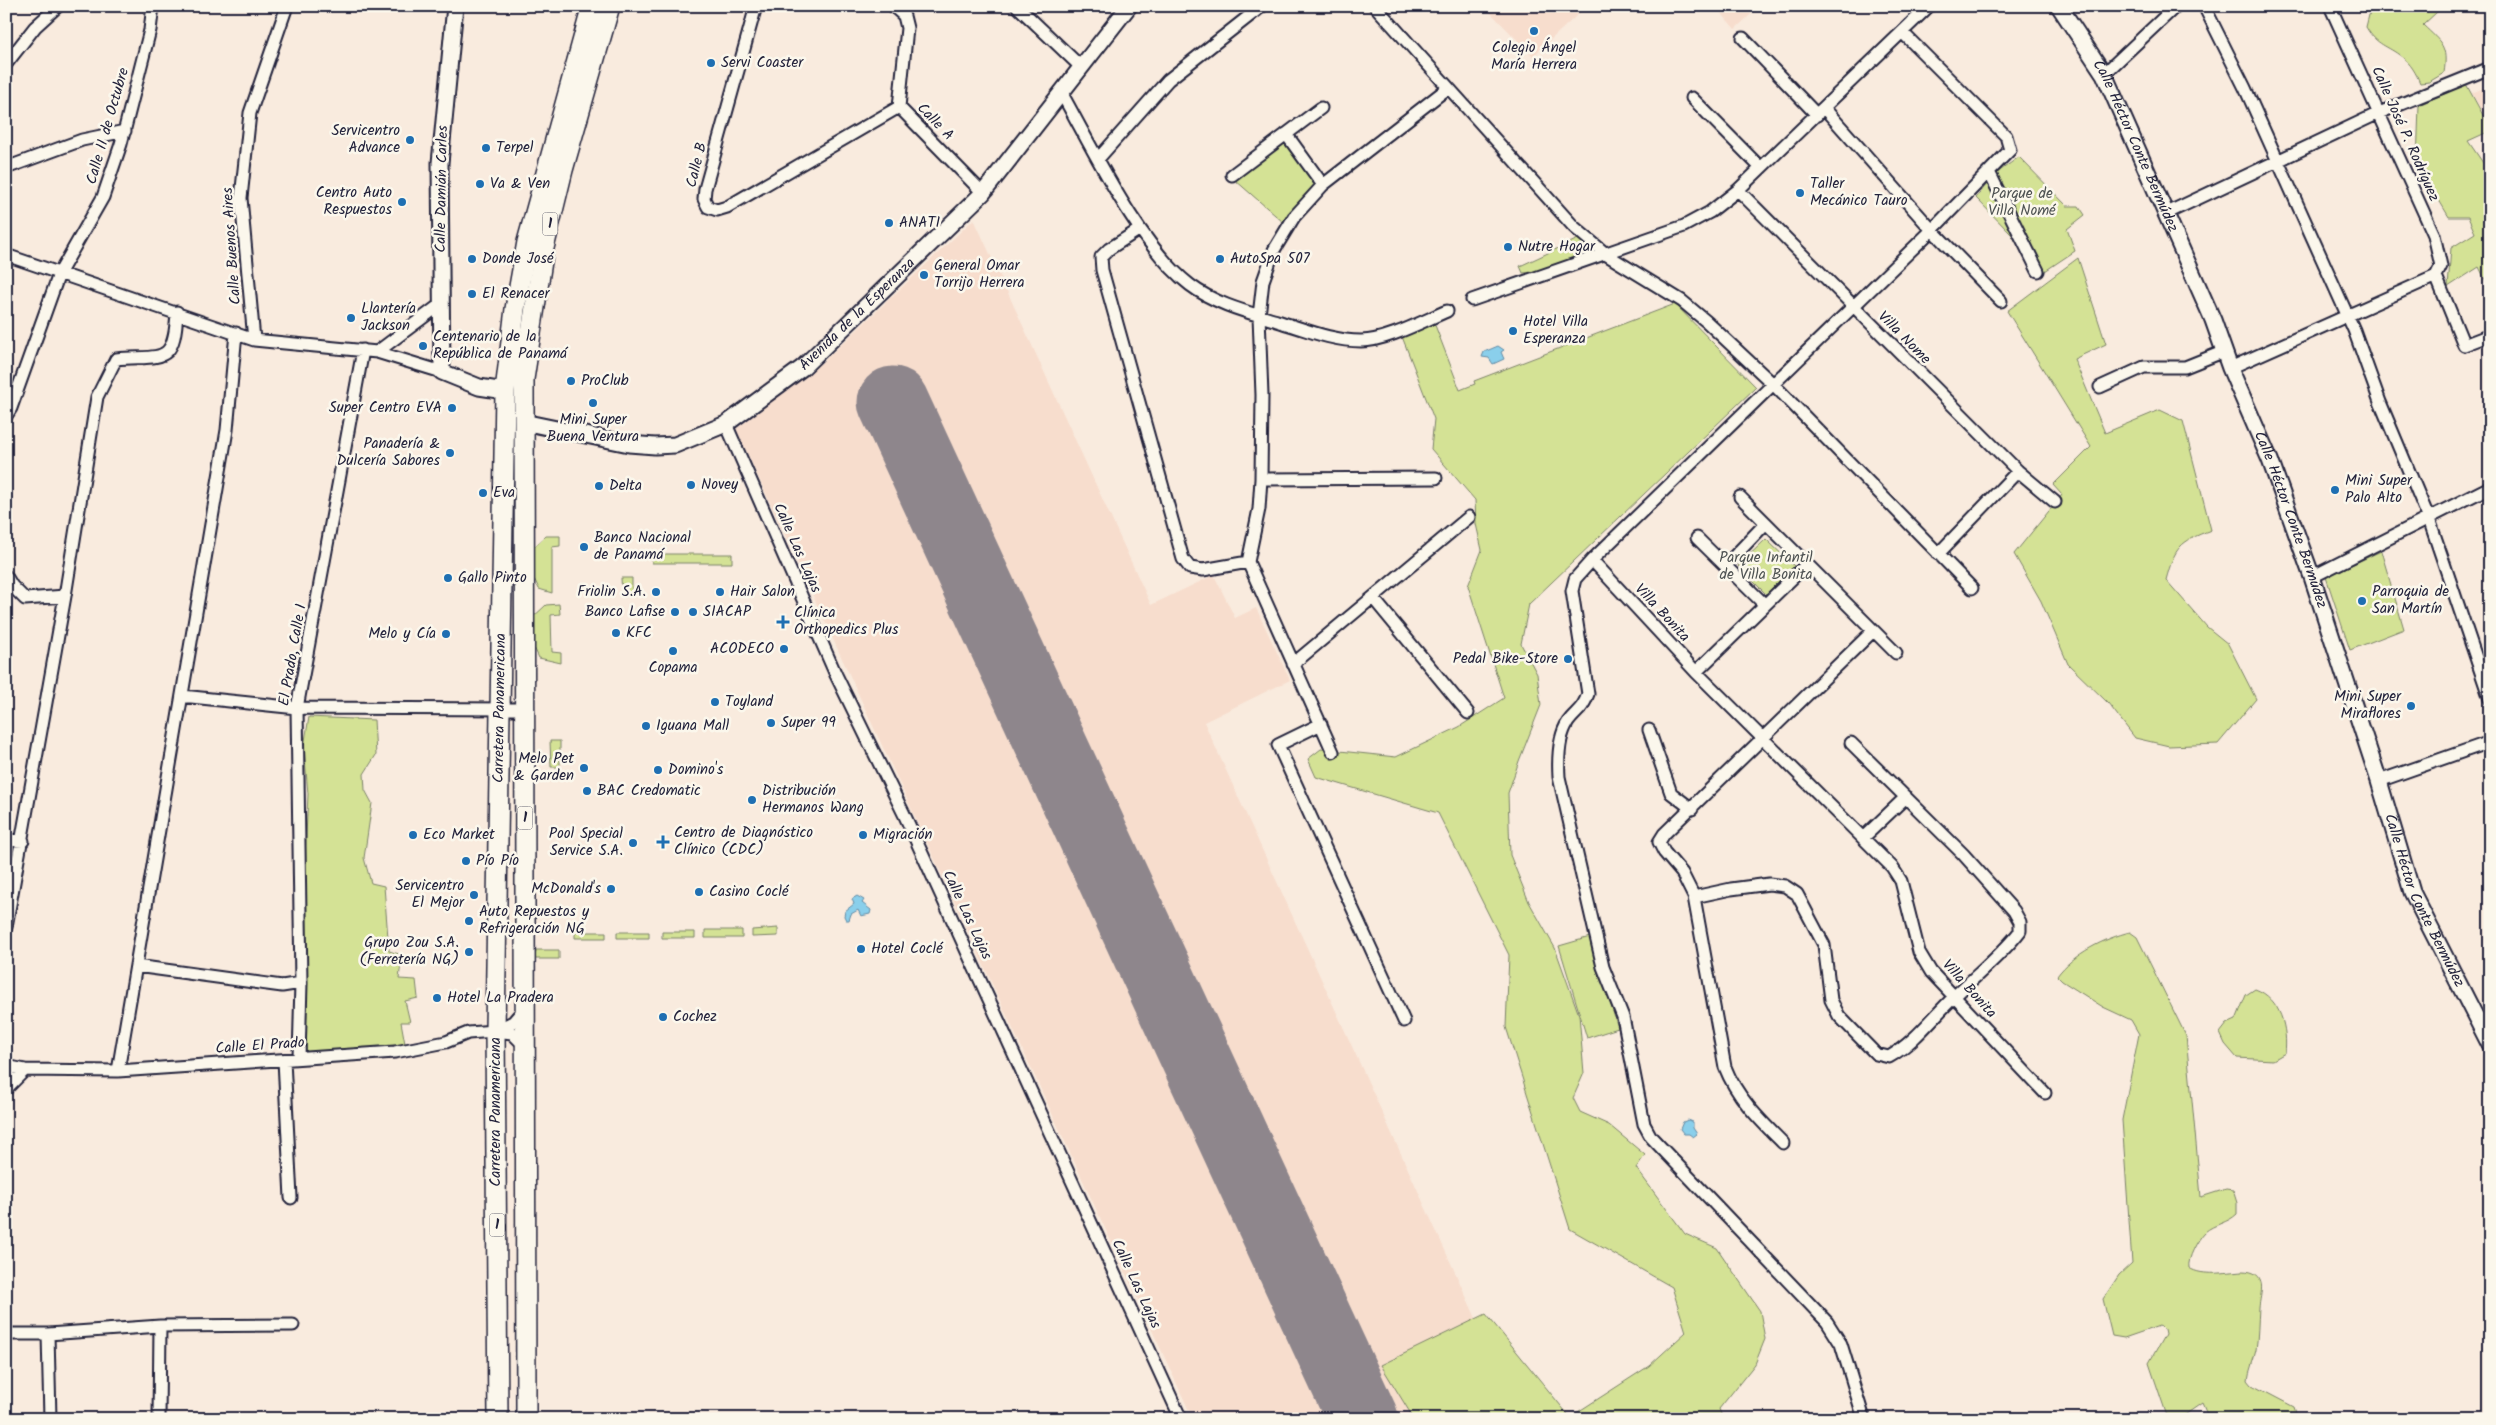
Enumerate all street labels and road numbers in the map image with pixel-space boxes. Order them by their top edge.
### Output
street label: Calle Héctor Conte Bermúdez [2086,55,2185,236]
street label: Calle José P. Rodríguez [2364,62,2446,206]
street label: Calle 11 de Octubre [80,65,136,187]
street label: Calle A [911,97,959,147]
street label: Calle Damián Carles [429,125,455,253]
street label: Calle B [680,140,714,190]
street label: Calle Buenos Aires [216,186,248,306]
road number: 1 [542,212,558,235]
street label: Avenida de la Esperanza [794,252,921,377]
street label: Villa Nome [1872,306,1937,371]
street label: Calle Héctor Conte Bermúdez [2247,427,2334,612]
street label: Calle Las Lajas [766,499,828,597]
street label: Villa Bonita [1628,578,1696,648]
street label: El Prado, Calle 1 [272,602,314,708]
street label: Carretera Panamericana [487,633,513,783]
road number: 1 [518,806,532,830]
street label: Calle Héctor Conte Bermúdez [2377,811,2471,992]
street label: Calle Las Lajas [936,866,998,964]
street label: Villa Bonita [1936,954,2002,1024]
street label: Calle El Prado [215,1031,305,1061]
street label: Carretera Panamericana [484,1037,508,1187]
road number: 1 [490,1214,504,1236]
street label: Calle Las Lajas [1105,1235,1167,1333]

